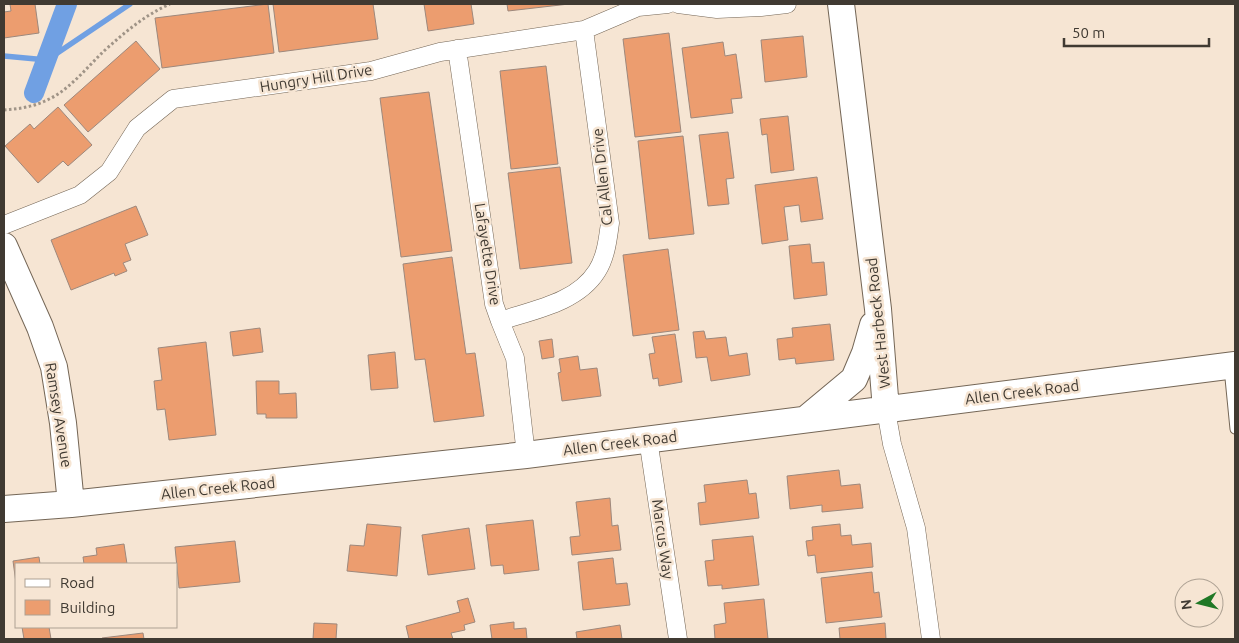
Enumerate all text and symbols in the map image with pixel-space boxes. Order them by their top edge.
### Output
scale bar [1064,15,1209,47]
text: 50 m [1072,24,1105,41]
street label: Hungry Hill Drive [258,61,374,95]
street label: Cal Allen Drive [588,128,616,226]
street label: Lafayette Drive [472,202,504,306]
street label: West Harbeck Road [863,257,893,389]
street label: Ramsey Avenue [42,361,76,469]
street label: Allen Creek Road [964,377,1080,407]
street label: Allen Creek Road [562,428,678,458]
street label: Allen Creek Road [160,474,276,502]
street label: Marcus Way [649,498,677,580]
legend [15,563,178,628]
text: Road [60,574,95,591]
north arrow [1174,578,1224,628]
text: N [1178,598,1195,611]
text: Building [60,599,115,616]

